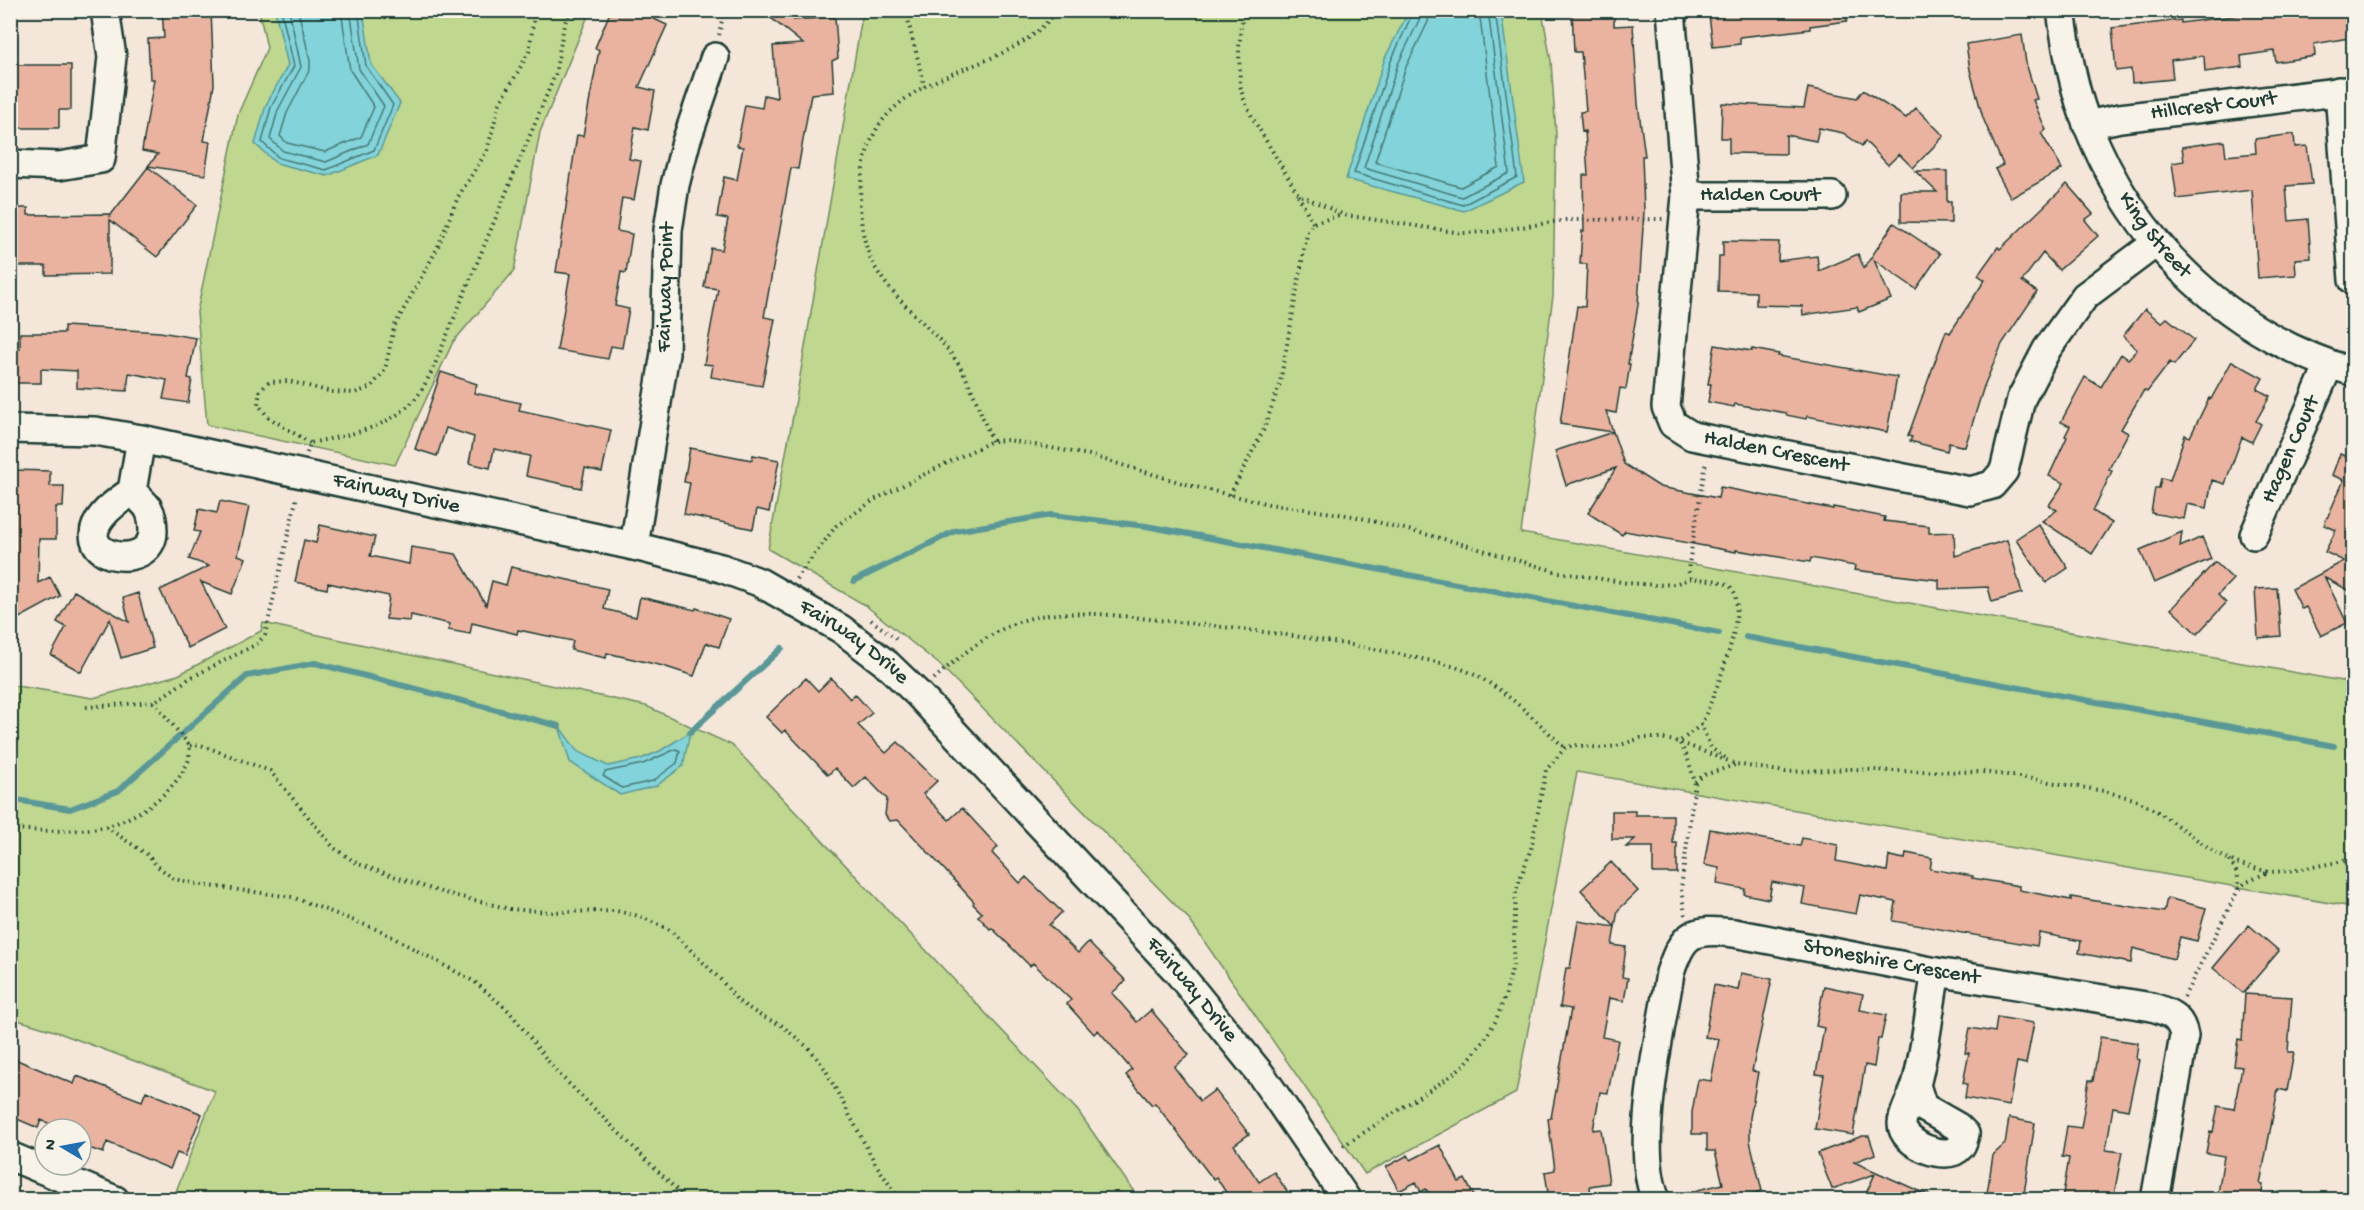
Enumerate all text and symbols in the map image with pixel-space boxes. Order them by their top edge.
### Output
street label: Hillcrest Court [2149,86,2280,127]
street label: Halden Court [1700,183,1822,209]
street label: King Street [2111,188,2198,286]
street label: Fairway Point [652,219,682,353]
street label: Hagen Court [2256,390,2327,508]
street label: Halden Crescent [1701,426,1853,480]
street label: Fairway Drive [329,468,463,521]
street label: Fairway Drive [793,594,914,691]
street label: Fairway Drive [1139,932,1243,1049]
street label: Stoneshire Crescent [1801,934,1984,992]
north arrow [33,1117,93,1177]
text: N [41,1138,62,1152]

